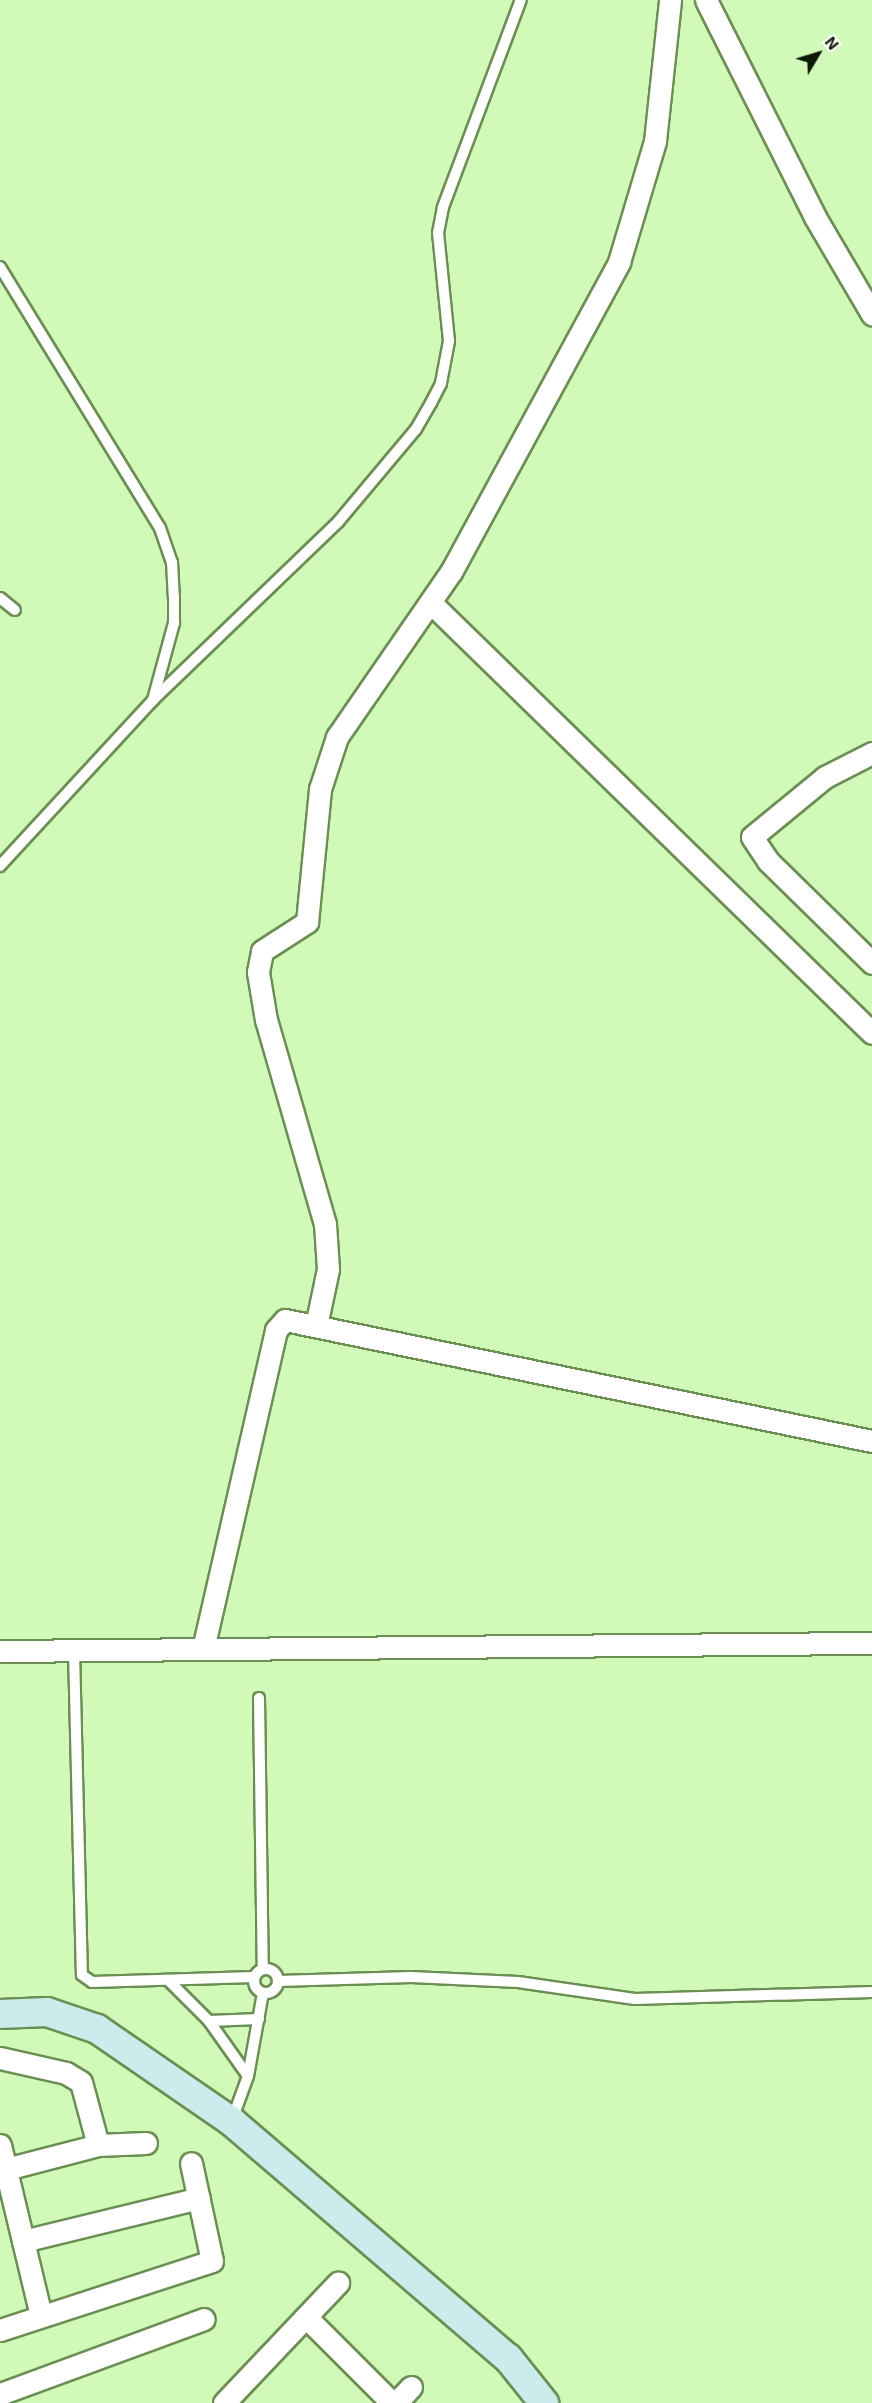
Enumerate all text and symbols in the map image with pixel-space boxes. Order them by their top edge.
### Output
north arrow [788,24,848,84]
text: N [822,32,844,53]

